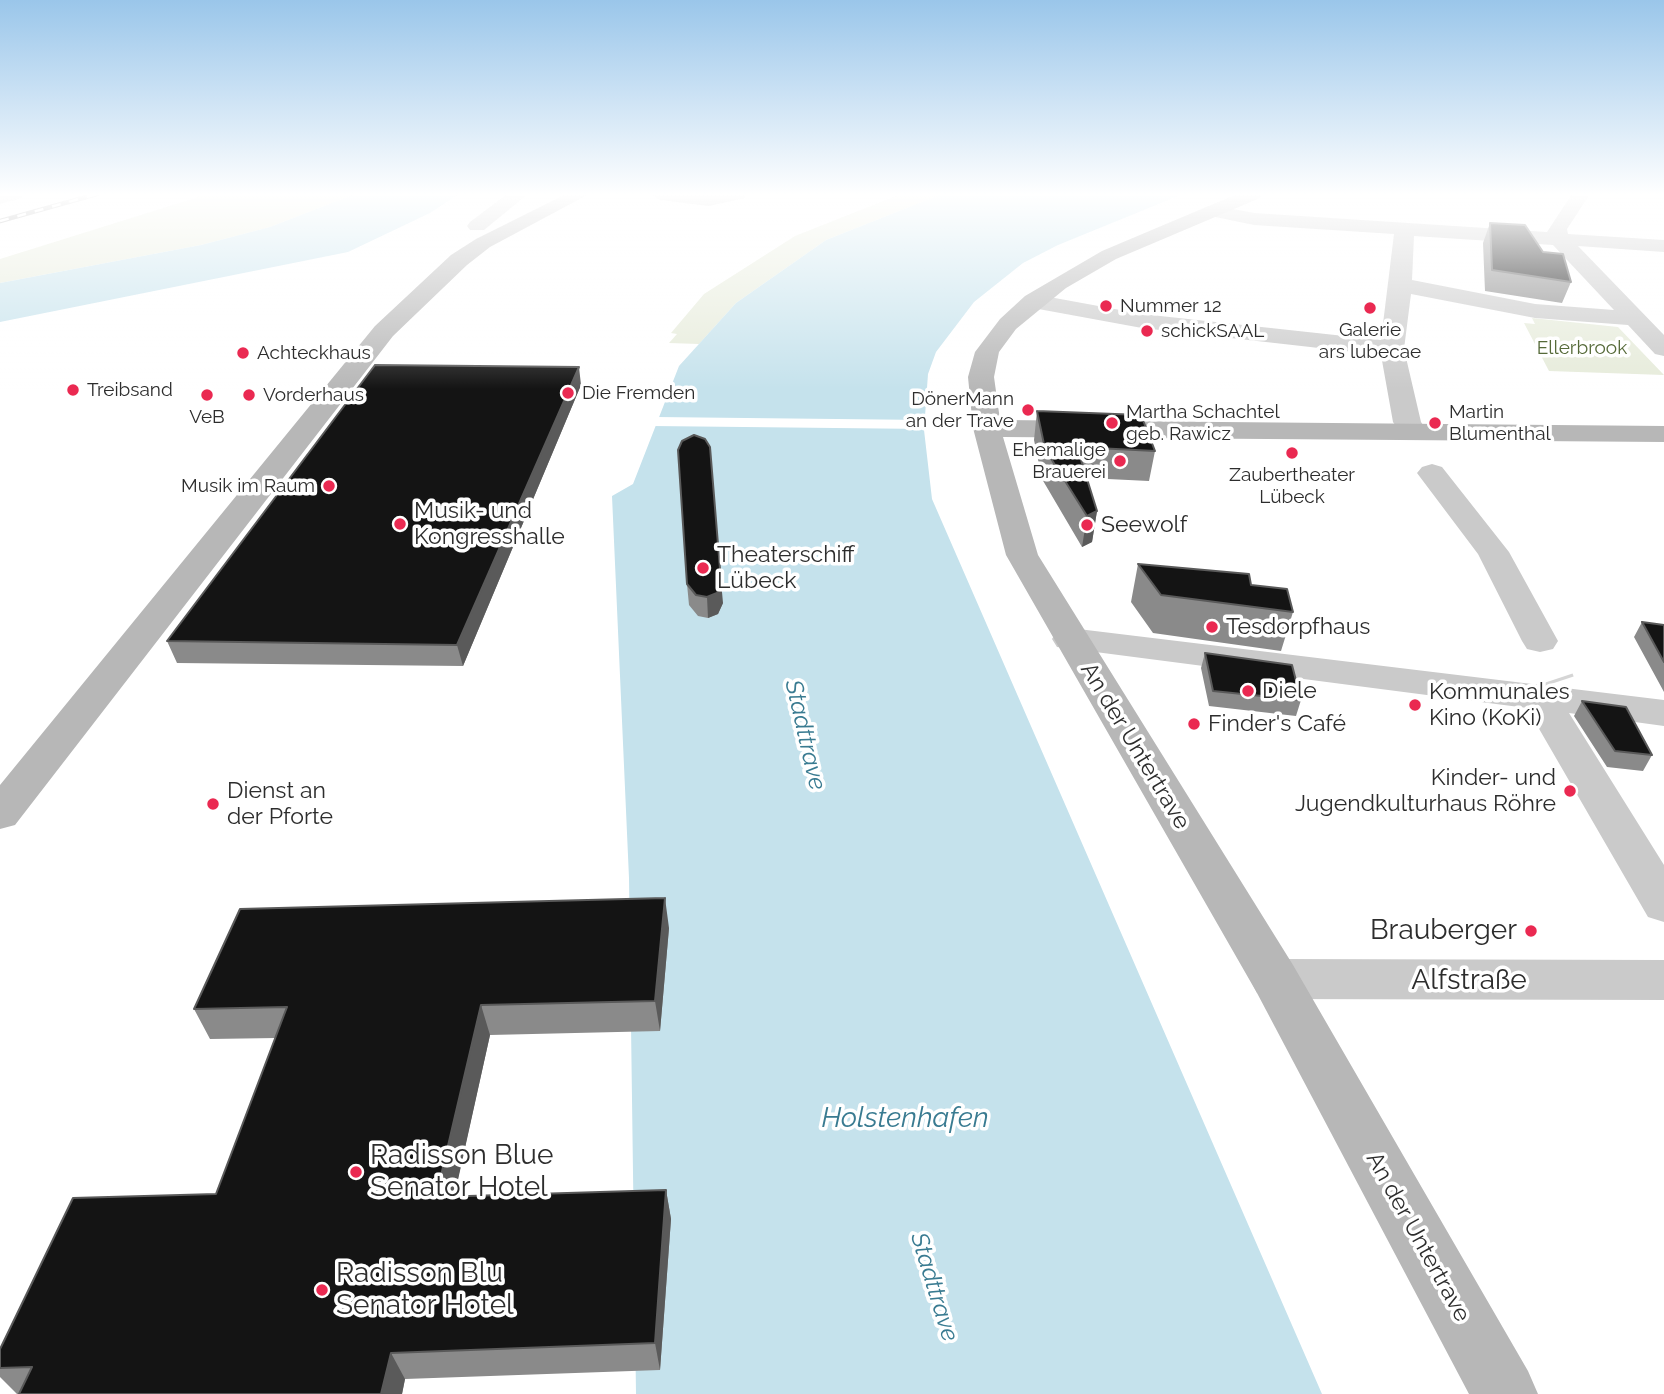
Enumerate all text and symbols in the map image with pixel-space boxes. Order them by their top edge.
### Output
place label: Nummer 12 [1120,295,1222,317]
marker: Nummer 12 [1098,298,1114,314]
marker: Galerie ars lubecae [1362,300,1378,316]
place label: Galerie ars lubecae [1319,319,1421,363]
place label: schickSAAL [1161,320,1264,342]
marker: schickSAAL [1139,323,1155,339]
park label: Ellerbrook [1537,337,1627,359]
place label: Achteckhaus [257,342,371,364]
marker: Achteckhaus [235,345,251,361]
place label: Treibsand [87,379,173,401]
marker: Treibsand [65,382,81,398]
place label: Die Fremden [582,382,695,404]
place label: Vorderhaus [263,384,364,406]
marker: Die Fremden [560,385,576,401]
marker: VeB [199,387,215,403]
marker: Vorderhaus [241,387,257,403]
place label: DönerMann an der Trave [906,388,1014,432]
place label: Martha Schachtel geb. Rawicz [1126,401,1280,445]
place label: Martin Blumenthal [1449,401,1551,445]
marker: DönerMann an der Trave [1020,402,1036,418]
place label: VeB [189,406,225,428]
marker: Martha Schachtel geb. Rawicz [1104,415,1120,431]
marker: Martin Blumenthal [1427,415,1443,431]
place label: Ehemalige Brauerei [1012,439,1106,483]
marker: Zaubertheater Lübeck [1284,445,1300,461]
marker: Ehemalige Brauerei [1112,453,1128,469]
place label: Zaubertheater Lübeck [1229,464,1355,508]
place label: Musik im Raum [181,475,315,497]
marker: Musik im Raum [321,478,337,494]
place label: Musik- und Kongresshalle [414,497,565,551]
place label: Seewolf [1101,511,1187,539]
marker: Musik- und Kongresshalle [392,516,408,532]
marker: Seewolf [1079,517,1095,533]
place label: Theaterschiff Lübeck [717,541,855,595]
marker: Theaterschiff Lübeck [695,560,711,576]
place label: Tesdorpfhaus [1226,613,1370,641]
marker: Tesdorpfhaus [1204,619,1220,635]
street label: An der Untertrave [1074,658,1196,834]
water label: Stadttrave [778,677,832,793]
place label: Diele [1262,677,1317,705]
place label: Kommunales Kino (KoKi) [1429,678,1570,732]
marker: Diele [1240,683,1256,699]
marker: Kommunales Kino (KoKi) [1407,697,1423,713]
place label: Finder's Café [1208,710,1346,738]
marker: Finder's Café [1186,716,1202,732]
place label: Kinder- und Jugendkulturhaus Röhre [1295,764,1556,818]
place label: Dienst an der Pforte [227,777,333,831]
marker: Kinder- und Jugendkulturhaus Röhre [1562,783,1578,799]
marker: Dienst an der Pforte [205,796,221,812]
place label: Brauberger [1370,914,1517,948]
marker: Brauberger [1523,923,1539,939]
street label: Alfstraße [1411,964,1527,998]
water label: Holstenhafen [821,1102,989,1136]
place label: Radisson Blue Senator Hotel [370,1139,553,1205]
street label: An der Untertrave [1360,1147,1476,1327]
marker: Radisson Blue Senator Hotel [348,1164,364,1180]
water label: Stadttrave [904,1229,964,1345]
place label: Radisson Blu Senator Hotel [336,1257,514,1323]
marker: Radisson Blu Senator Hotel [314,1282,330,1298]

